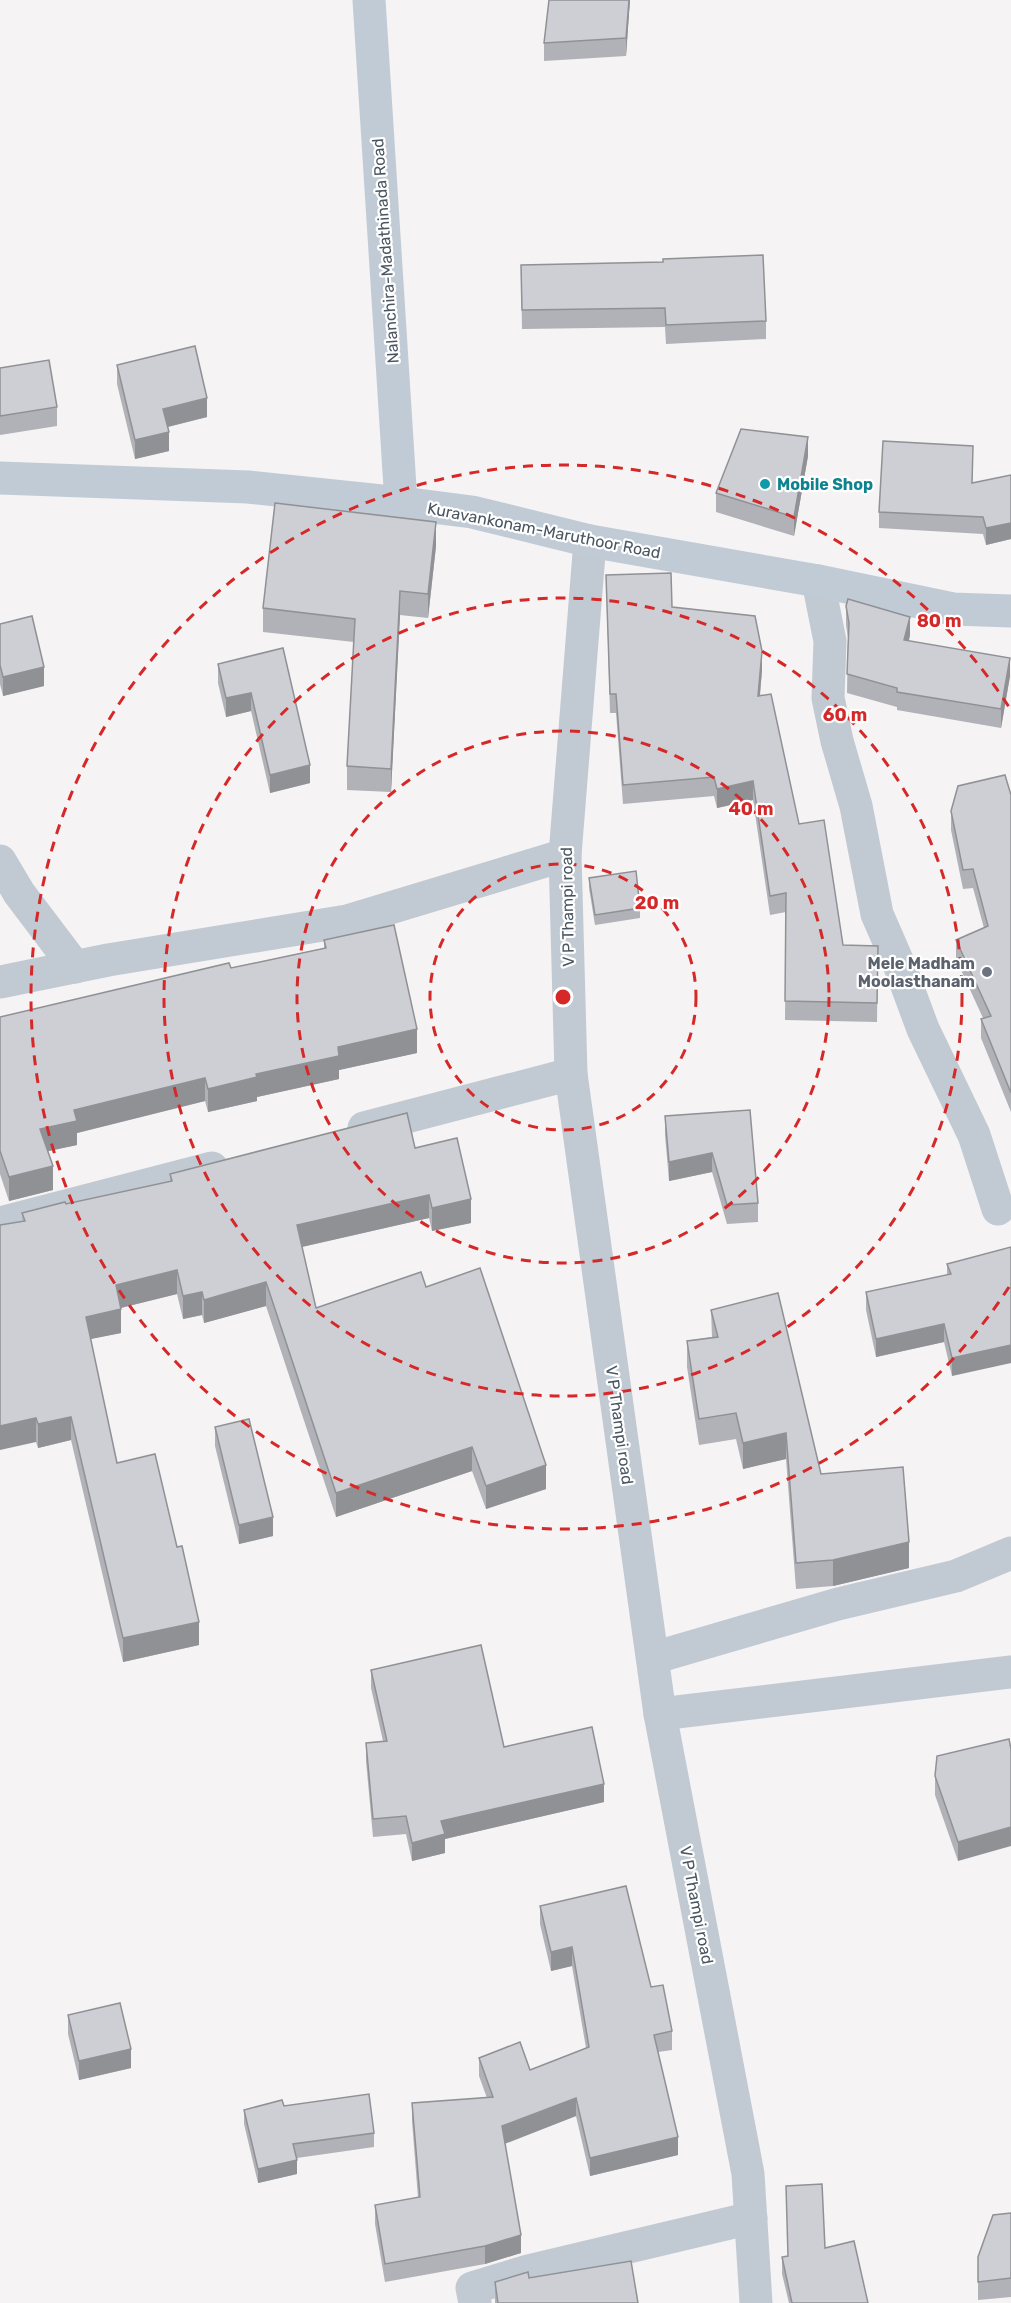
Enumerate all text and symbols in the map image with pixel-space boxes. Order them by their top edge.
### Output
street label: Nalanchira-Madathinada Road [368,138,403,364]
place label: Mobile Shop [777,475,873,494]
marker: Mobile Shop [758,477,772,491]
street label: Kuravankonam-Maruthoor Road [426,499,662,562]
text: 80 m [917,610,961,632]
text: 60 m [823,704,867,726]
text: 40 m [729,798,773,820]
street label: V P Thampi road [557,847,578,967]
text: 20 m [635,892,679,914]
place label: Mele Madham Moolasthanam [858,954,975,991]
marker: Mele Madham Moolasthanam [980,965,994,979]
centre of rings [553,987,573,1007]
street label: V P Thampi road [602,1364,637,1486]
street label: V P Thampi road [676,1844,717,1966]

